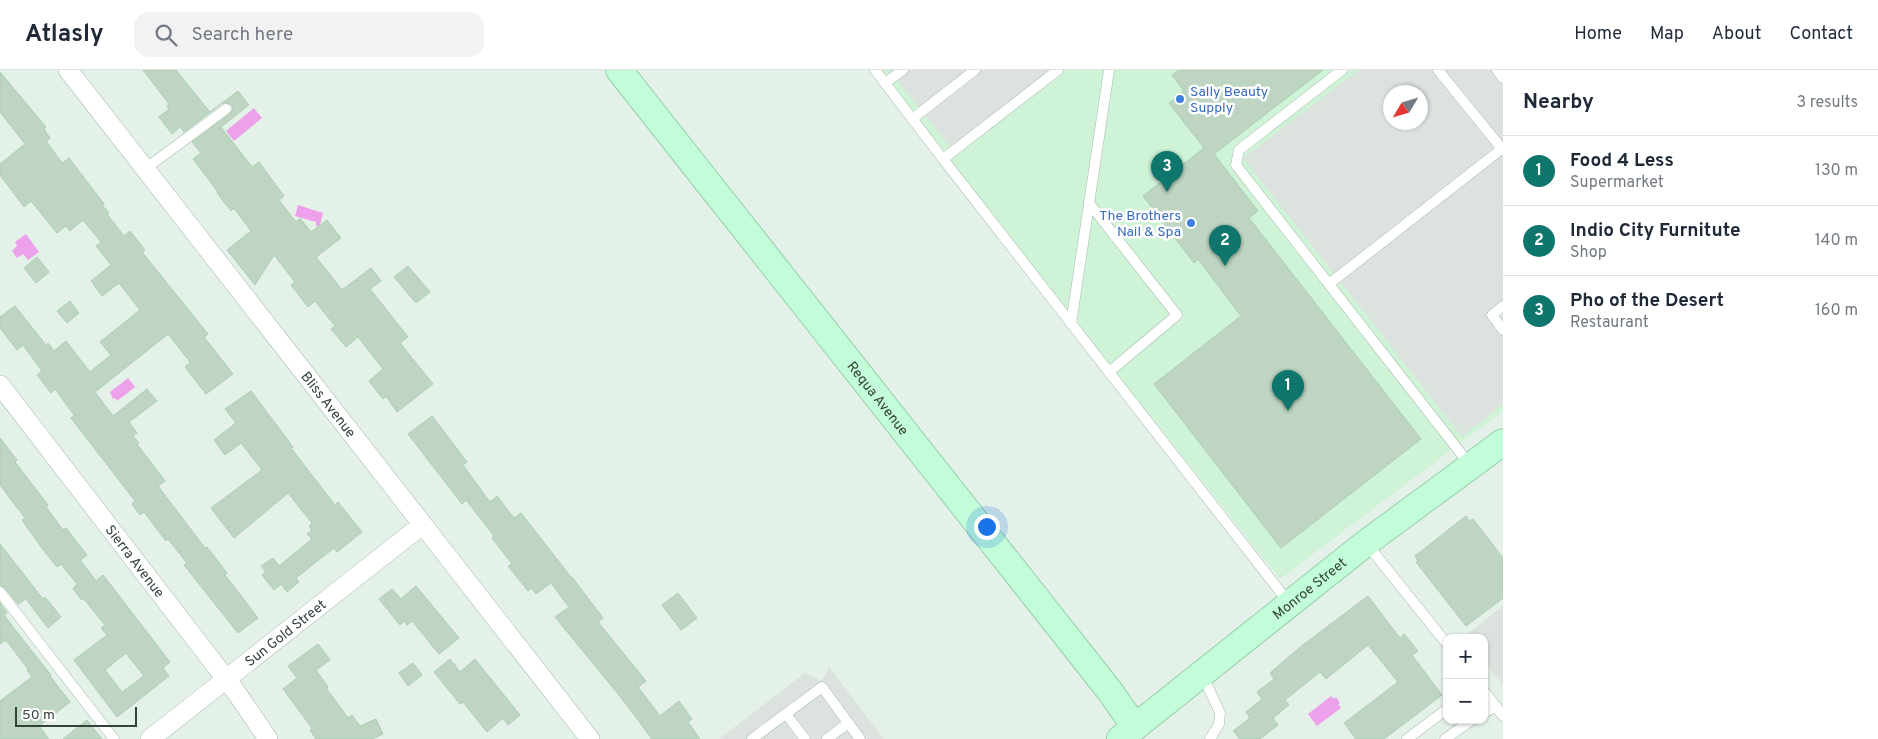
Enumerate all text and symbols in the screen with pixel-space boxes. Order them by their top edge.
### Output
search box [134,12,484,57]
text: Atlasly [25,20,104,50]
icon: search [152,21,180,49]
text: Search here [192,23,293,47]
text: Home [1574,23,1622,46]
text: Map [1650,23,1684,46]
text: About [1712,23,1761,46]
text: Contact [1789,23,1853,46]
place label: Sally Beauty Supply [1190,84,1268,117]
north arrow [1383,85,1428,130]
text: Nearby [1523,89,1594,116]
marker: Sally Beauty Supply [1174,93,1186,105]
text: 3 results [1796,93,1858,113]
text: Food 4 Less [1570,149,1674,173]
pin: 3 [1151,151,1183,192]
text: 1 [1536,161,1542,181]
text: 130 m [1815,161,1858,181]
text: Supermarket [1570,173,1664,193]
place label: The Brothers Nail & Spa [1099,208,1181,241]
marker: The Brothers Nail & Spa [1185,217,1197,229]
text: Indio City Furnitute [1570,219,1741,243]
pin: 2 [1209,225,1241,266]
text: 2 [1534,231,1544,251]
text: 140 m [1815,231,1858,251]
text: Shop [1570,243,1607,263]
text: Pho of the Desert [1570,289,1724,313]
text: 3 [1534,301,1544,321]
text: 160 m [1815,301,1858,321]
text: Restaurant [1570,313,1649,333]
street label: Requa Avenue [843,358,911,439]
street label: Bliss Avenue [297,369,359,442]
pin: 1 [1272,370,1304,411]
your location [974,514,1000,540]
street label: Sierra Avenue [101,522,167,602]
street label: Monroe Street [1270,555,1351,624]
street label: Sun Gold Street [242,597,330,671]
map controls [1443,634,1488,724]
button: + [1443,634,1488,679]
button: − [1443,679,1488,724]
scale bar [15,704,138,727]
text: 50 m [22,707,55,724]

